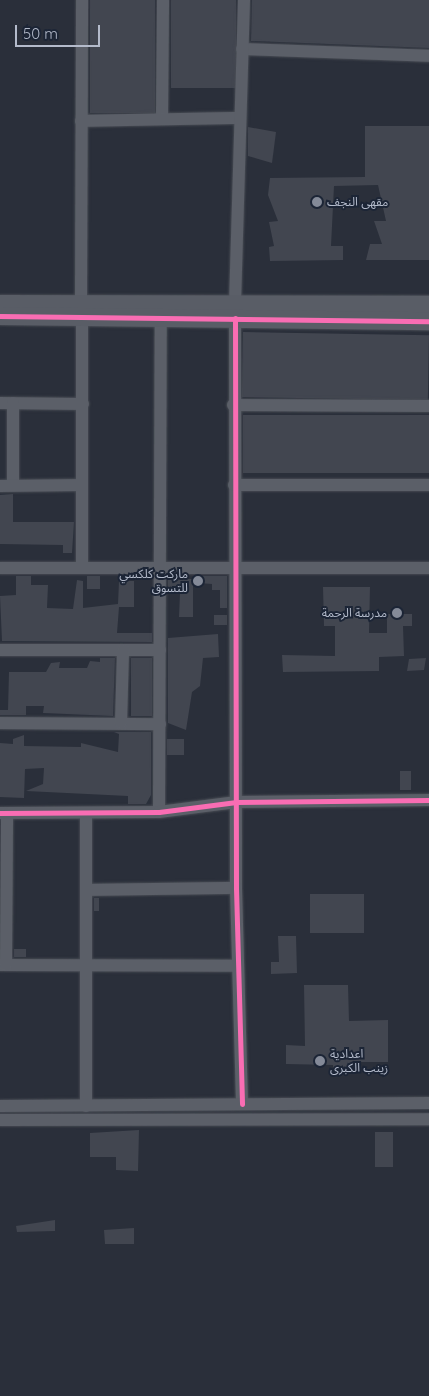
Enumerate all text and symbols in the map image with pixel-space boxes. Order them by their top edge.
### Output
scale bar [18,15,102,47]
text: 50 m [23,24,58,43]
place label: مقهى النجف [327,195,388,209]
marker: مقهى النجف [311,196,323,208]
place label: ماركت كلكسي للتسوق [119,567,188,595]
marker: ماركت كلكسي للتسوق [192,575,204,587]
place label: مدرسة الرحمة [322,606,387,620]
marker: مدرسة الرحمة [391,607,403,619]
place label: اعدادية زينب الكبرى [330,1047,388,1075]
marker: اعدادية زينب الكبرى [314,1055,326,1067]

